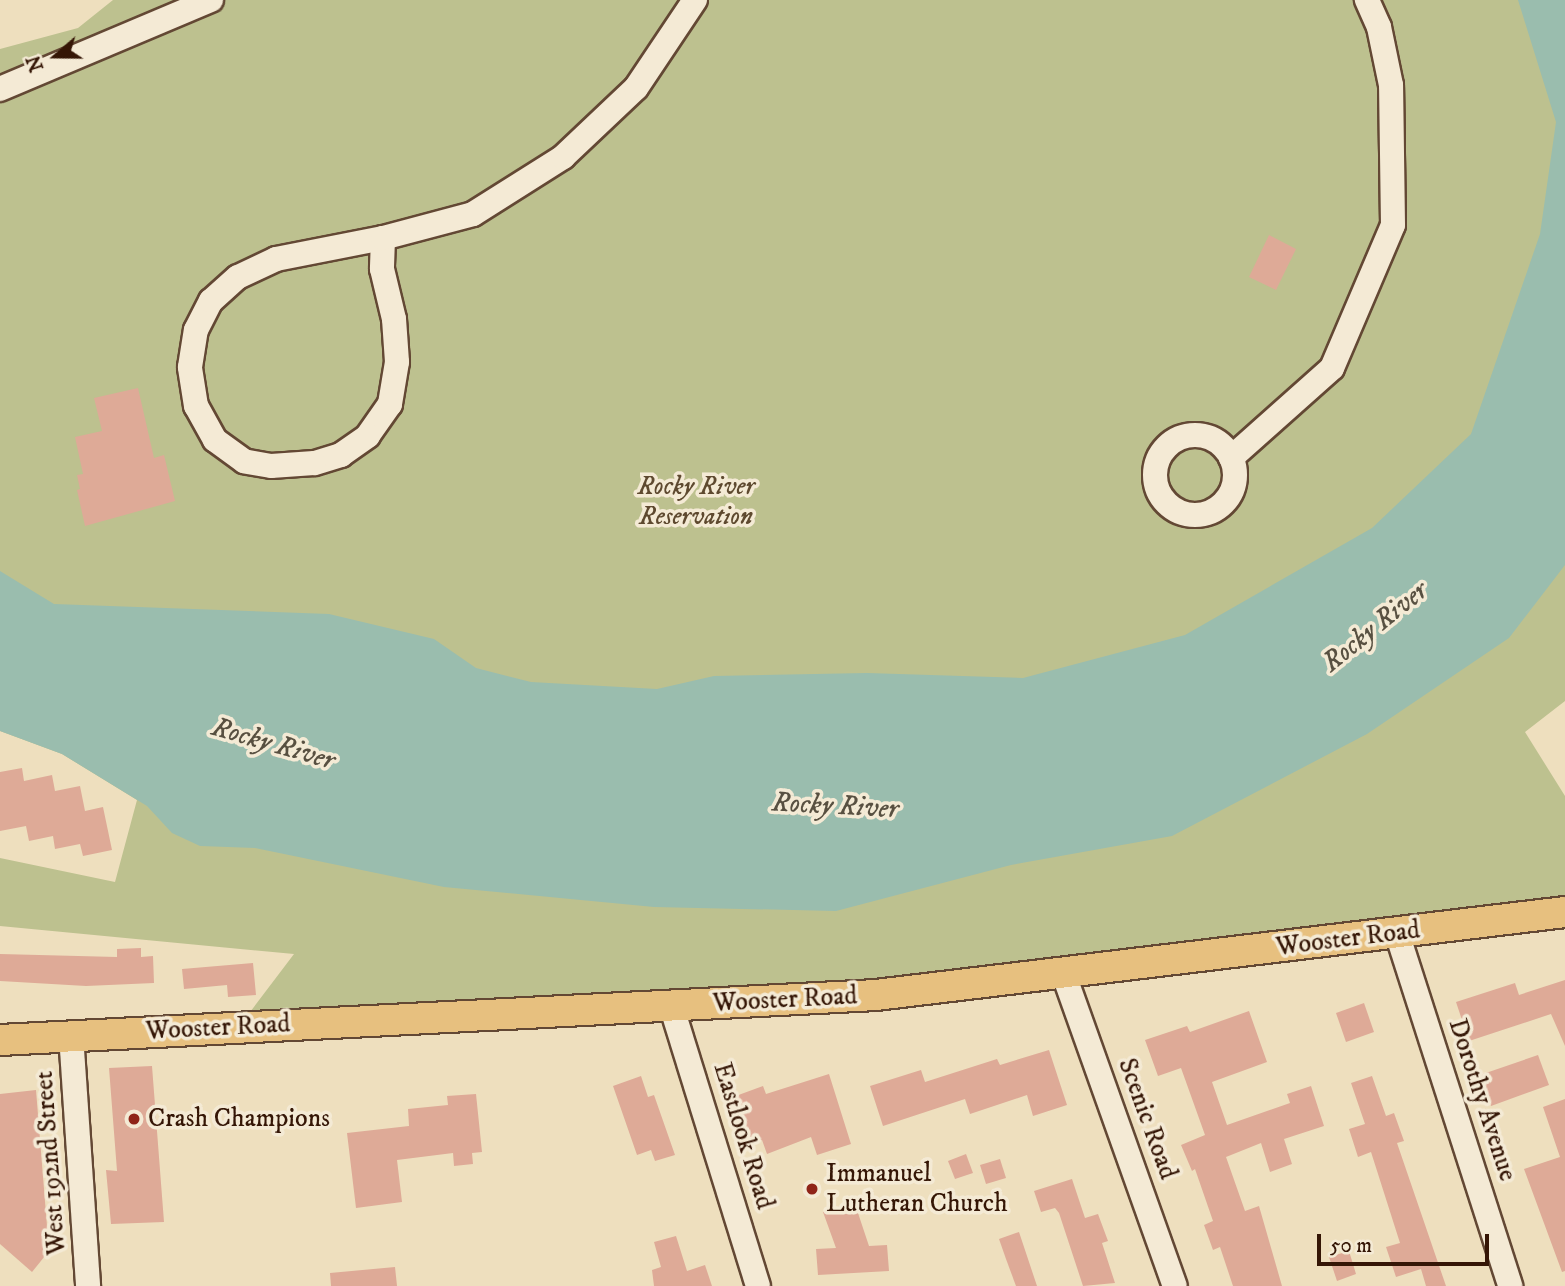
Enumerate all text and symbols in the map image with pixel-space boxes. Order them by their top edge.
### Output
north arrow [21,21,91,91]
text: N [22,52,49,75]
park label: Rocky River Reservation [637,471,755,532]
water label: Rocky River [1315,574,1435,680]
water label: Rocky River [208,710,338,778]
water label: Rocky River [771,786,899,826]
street label: Wooster Road [1274,915,1422,963]
street label: Wooster Road [712,981,858,1019]
street label: Wooster Road [145,1009,291,1047]
street label: Dorothy Avenue [1441,1015,1523,1185]
street label: Scenic Road [1111,1054,1183,1184]
street label: Eastlook Road [706,1059,780,1213]
street label: West 192nd Street [29,1070,73,1256]
place label: Crash Champions [148,1103,330,1135]
marker: Crash Champions [126,1111,142,1127]
place label: Immanuel Lutheran Church [826,1158,1008,1220]
marker: Immanuel Lutheran Church [804,1181,820,1197]
scale bar [1320,1220,1492,1264]
text: 50 m [1330,1233,1372,1259]

